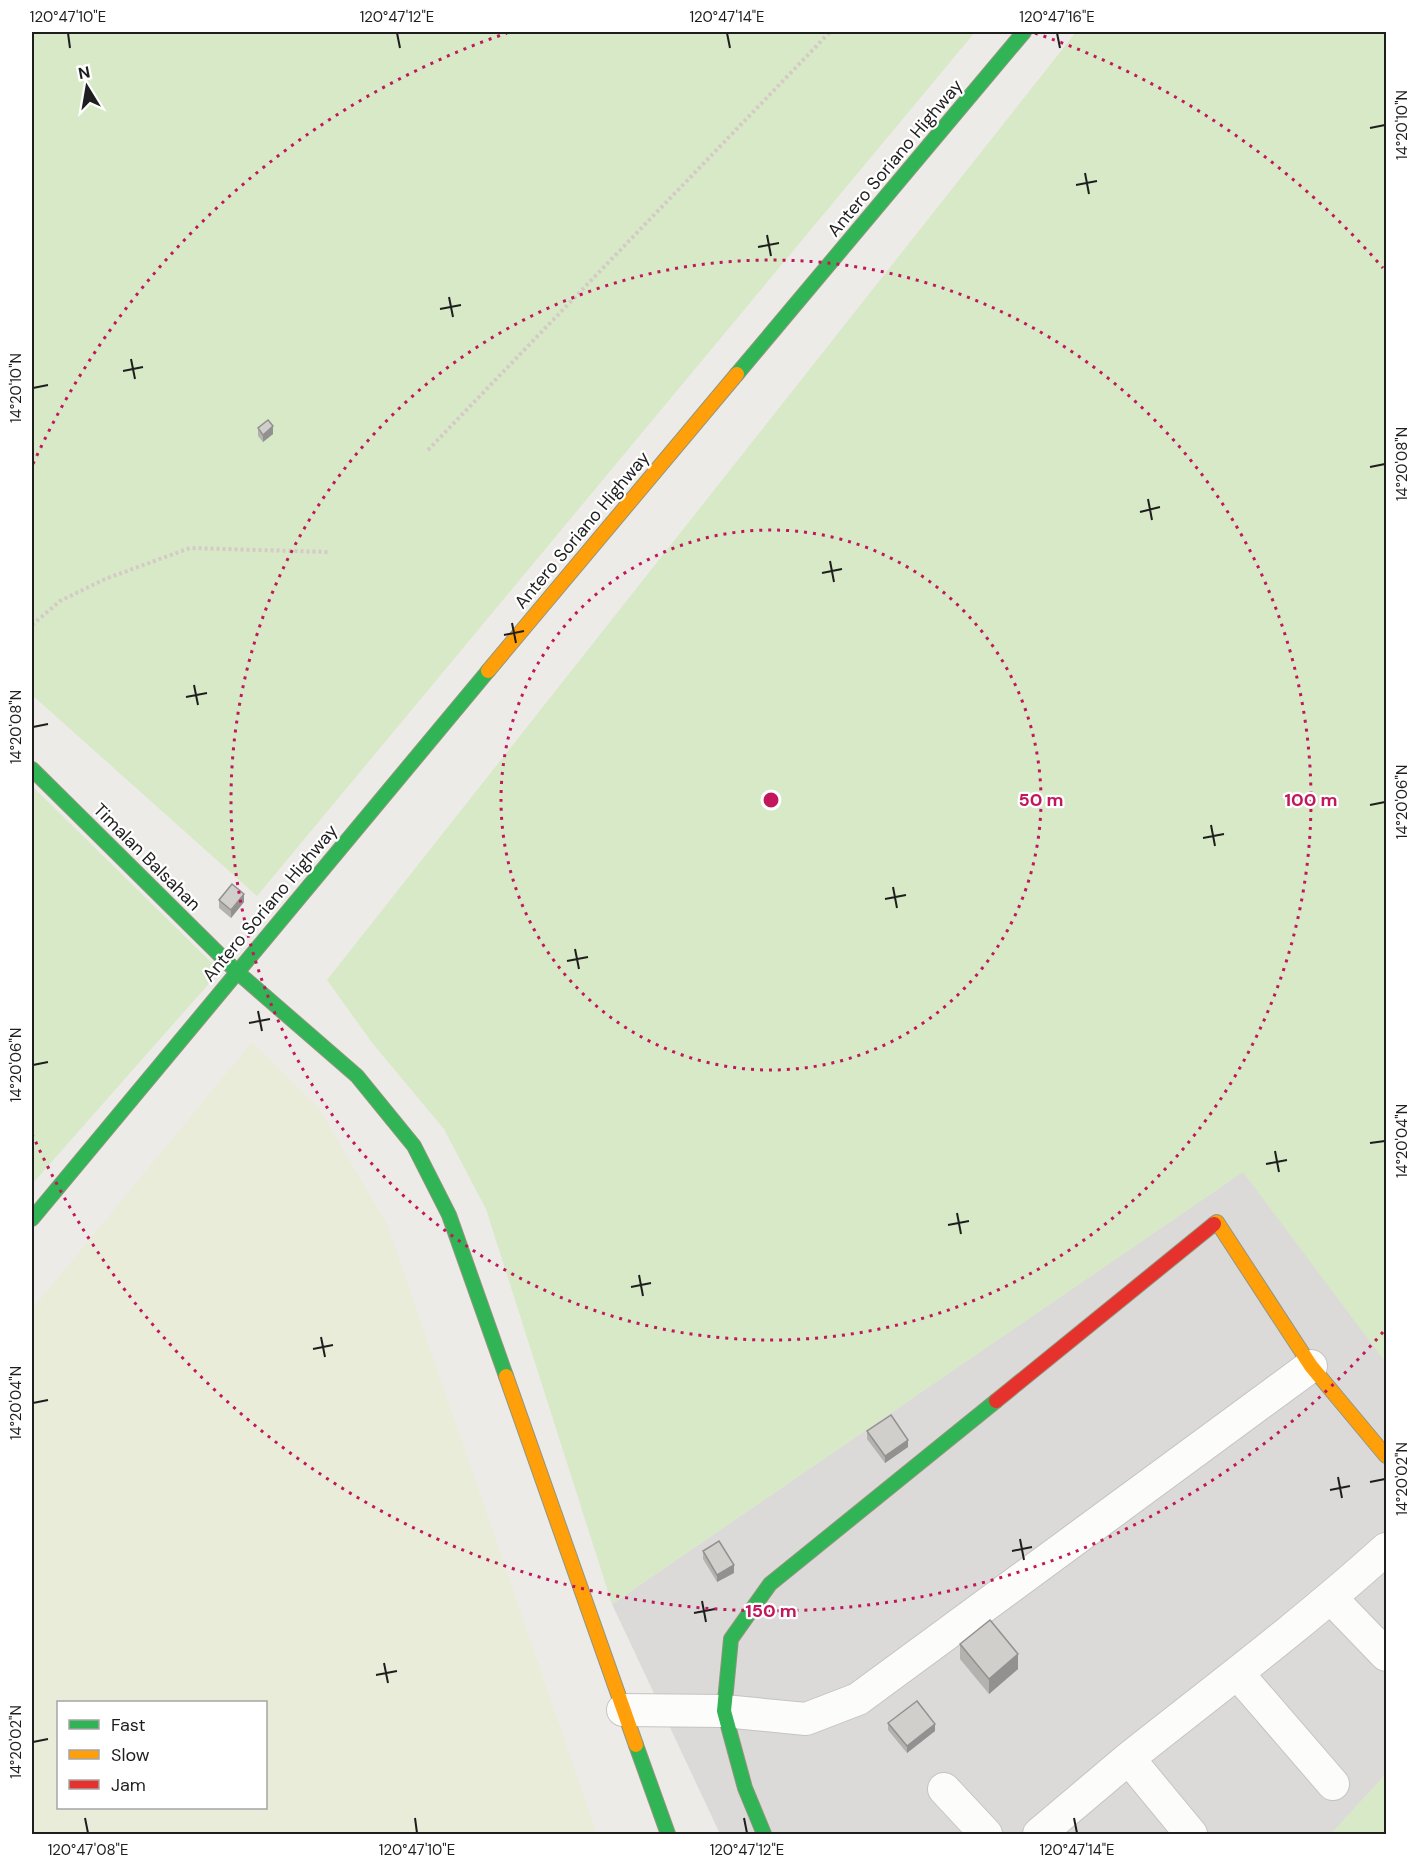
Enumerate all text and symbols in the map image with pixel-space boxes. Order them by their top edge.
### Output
text: 120°47'10"E [30,7,106,27]
text: 120°47'12"E [360,7,434,27]
text: 120°47'14"E [689,7,765,27]
text: 120°47'16"E [1019,7,1095,27]
north arrow [57,57,117,117]
text: N [77,61,92,84]
street label: Antero Soriano Highway [822,74,968,242]
text: 14°20'10"N [1392,90,1412,160]
text: 14°20'10"N [6,353,26,423]
text: 14°20'08"N [1392,427,1412,501]
street label: Antero Soriano Highway [509,446,655,614]
text: 14°20'08"N [6,690,26,764]
text: 14°20'06"N [1392,765,1412,839]
text: 50 m [1018,788,1064,812]
text: 100 m [1284,788,1338,812]
centre of rings [761,790,781,810]
street label: Timalan Balsahan [88,798,206,916]
street label: Antero Soriano Highway [197,819,343,987]
text: 14°20'06"N [6,1028,26,1102]
text: 14°20'04"N [1392,1104,1412,1178]
text: 14°20'04"N [6,1366,26,1440]
text: 14°20'02"N [1392,1442,1412,1516]
text: 150 m [745,1599,797,1623]
legend [57,1701,267,1809]
text: 14°20'02"N [6,1705,26,1779]
text: Fast [111,1713,146,1737]
text: Slow [111,1743,150,1767]
text: Jam [111,1773,146,1797]
text: 120°47'08"E [48,1840,128,1860]
text: 120°47'10"E [379,1840,455,1860]
text: 120°47'12"E [710,1840,784,1860]
text: 120°47'14"E [1039,1840,1115,1860]

